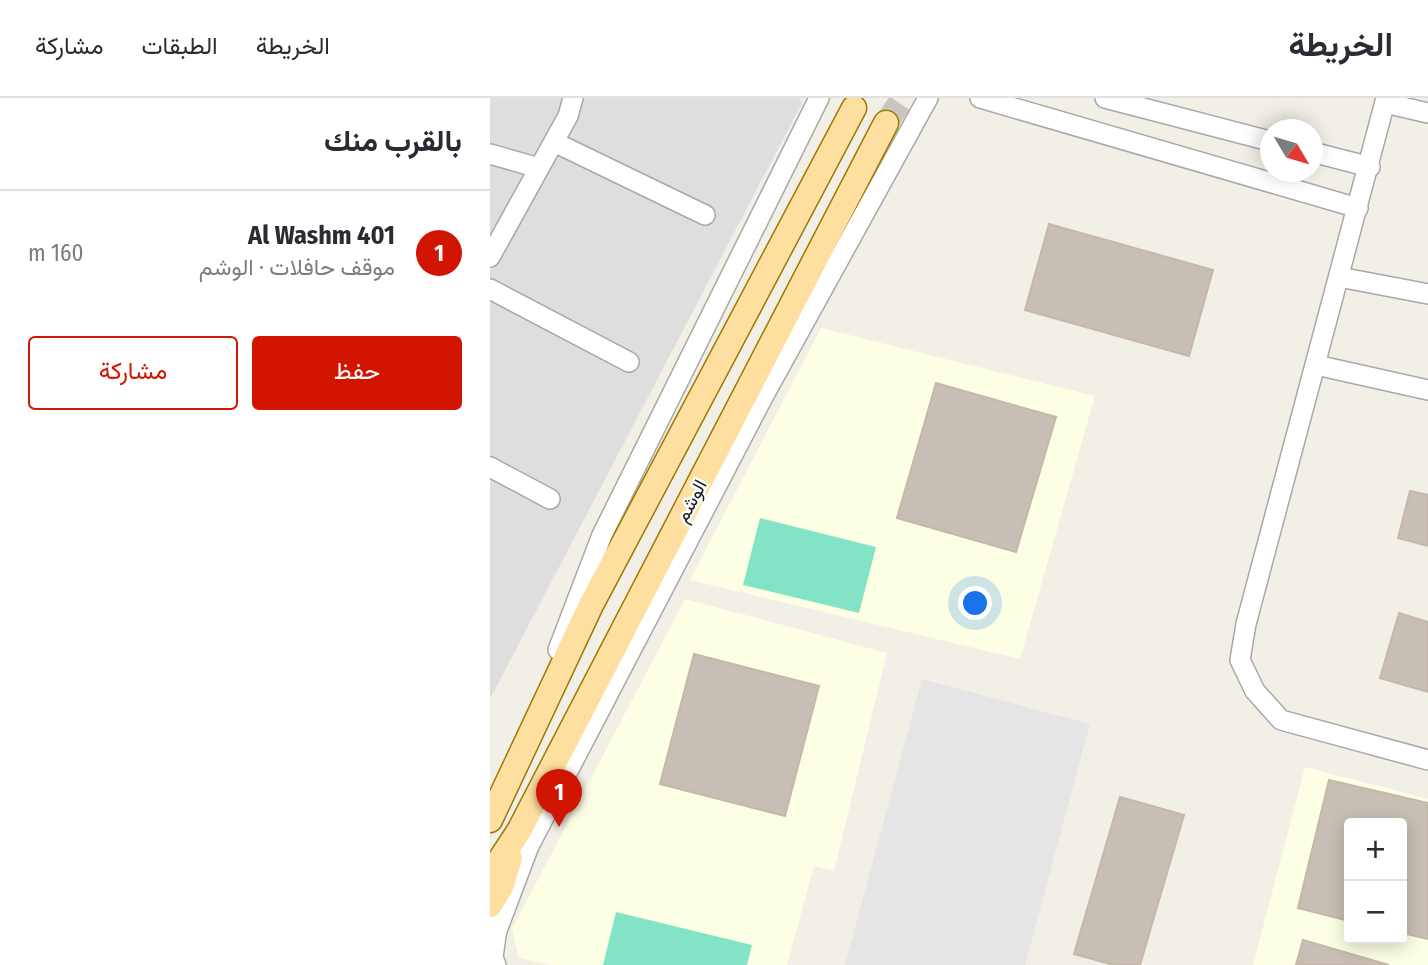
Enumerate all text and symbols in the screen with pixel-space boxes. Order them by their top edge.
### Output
text: الخريطة [1289,25,1393,65]
text: مشاركة [35,32,103,60]
text: الطبقات [141,32,218,60]
text: الخريطة [256,32,330,60]
north arrow [1260,119,1323,182]
text: بالقرب منك [324,123,462,159]
text: Al Washm 401 [248,220,395,251]
text: 160 m [28,239,83,267]
text: 1 [434,239,444,267]
text: موقف حافلات · الوشم [199,253,395,281]
button: مشاركة [28,336,238,410]
button: حفظ [252,336,462,410]
street label: الوشم [670,476,713,527]
your location [958,586,992,620]
pin: 1 [536,769,582,827]
map controls [1344,818,1407,944]
button: + [1344,818,1407,881]
button: − [1344,881,1407,944]

